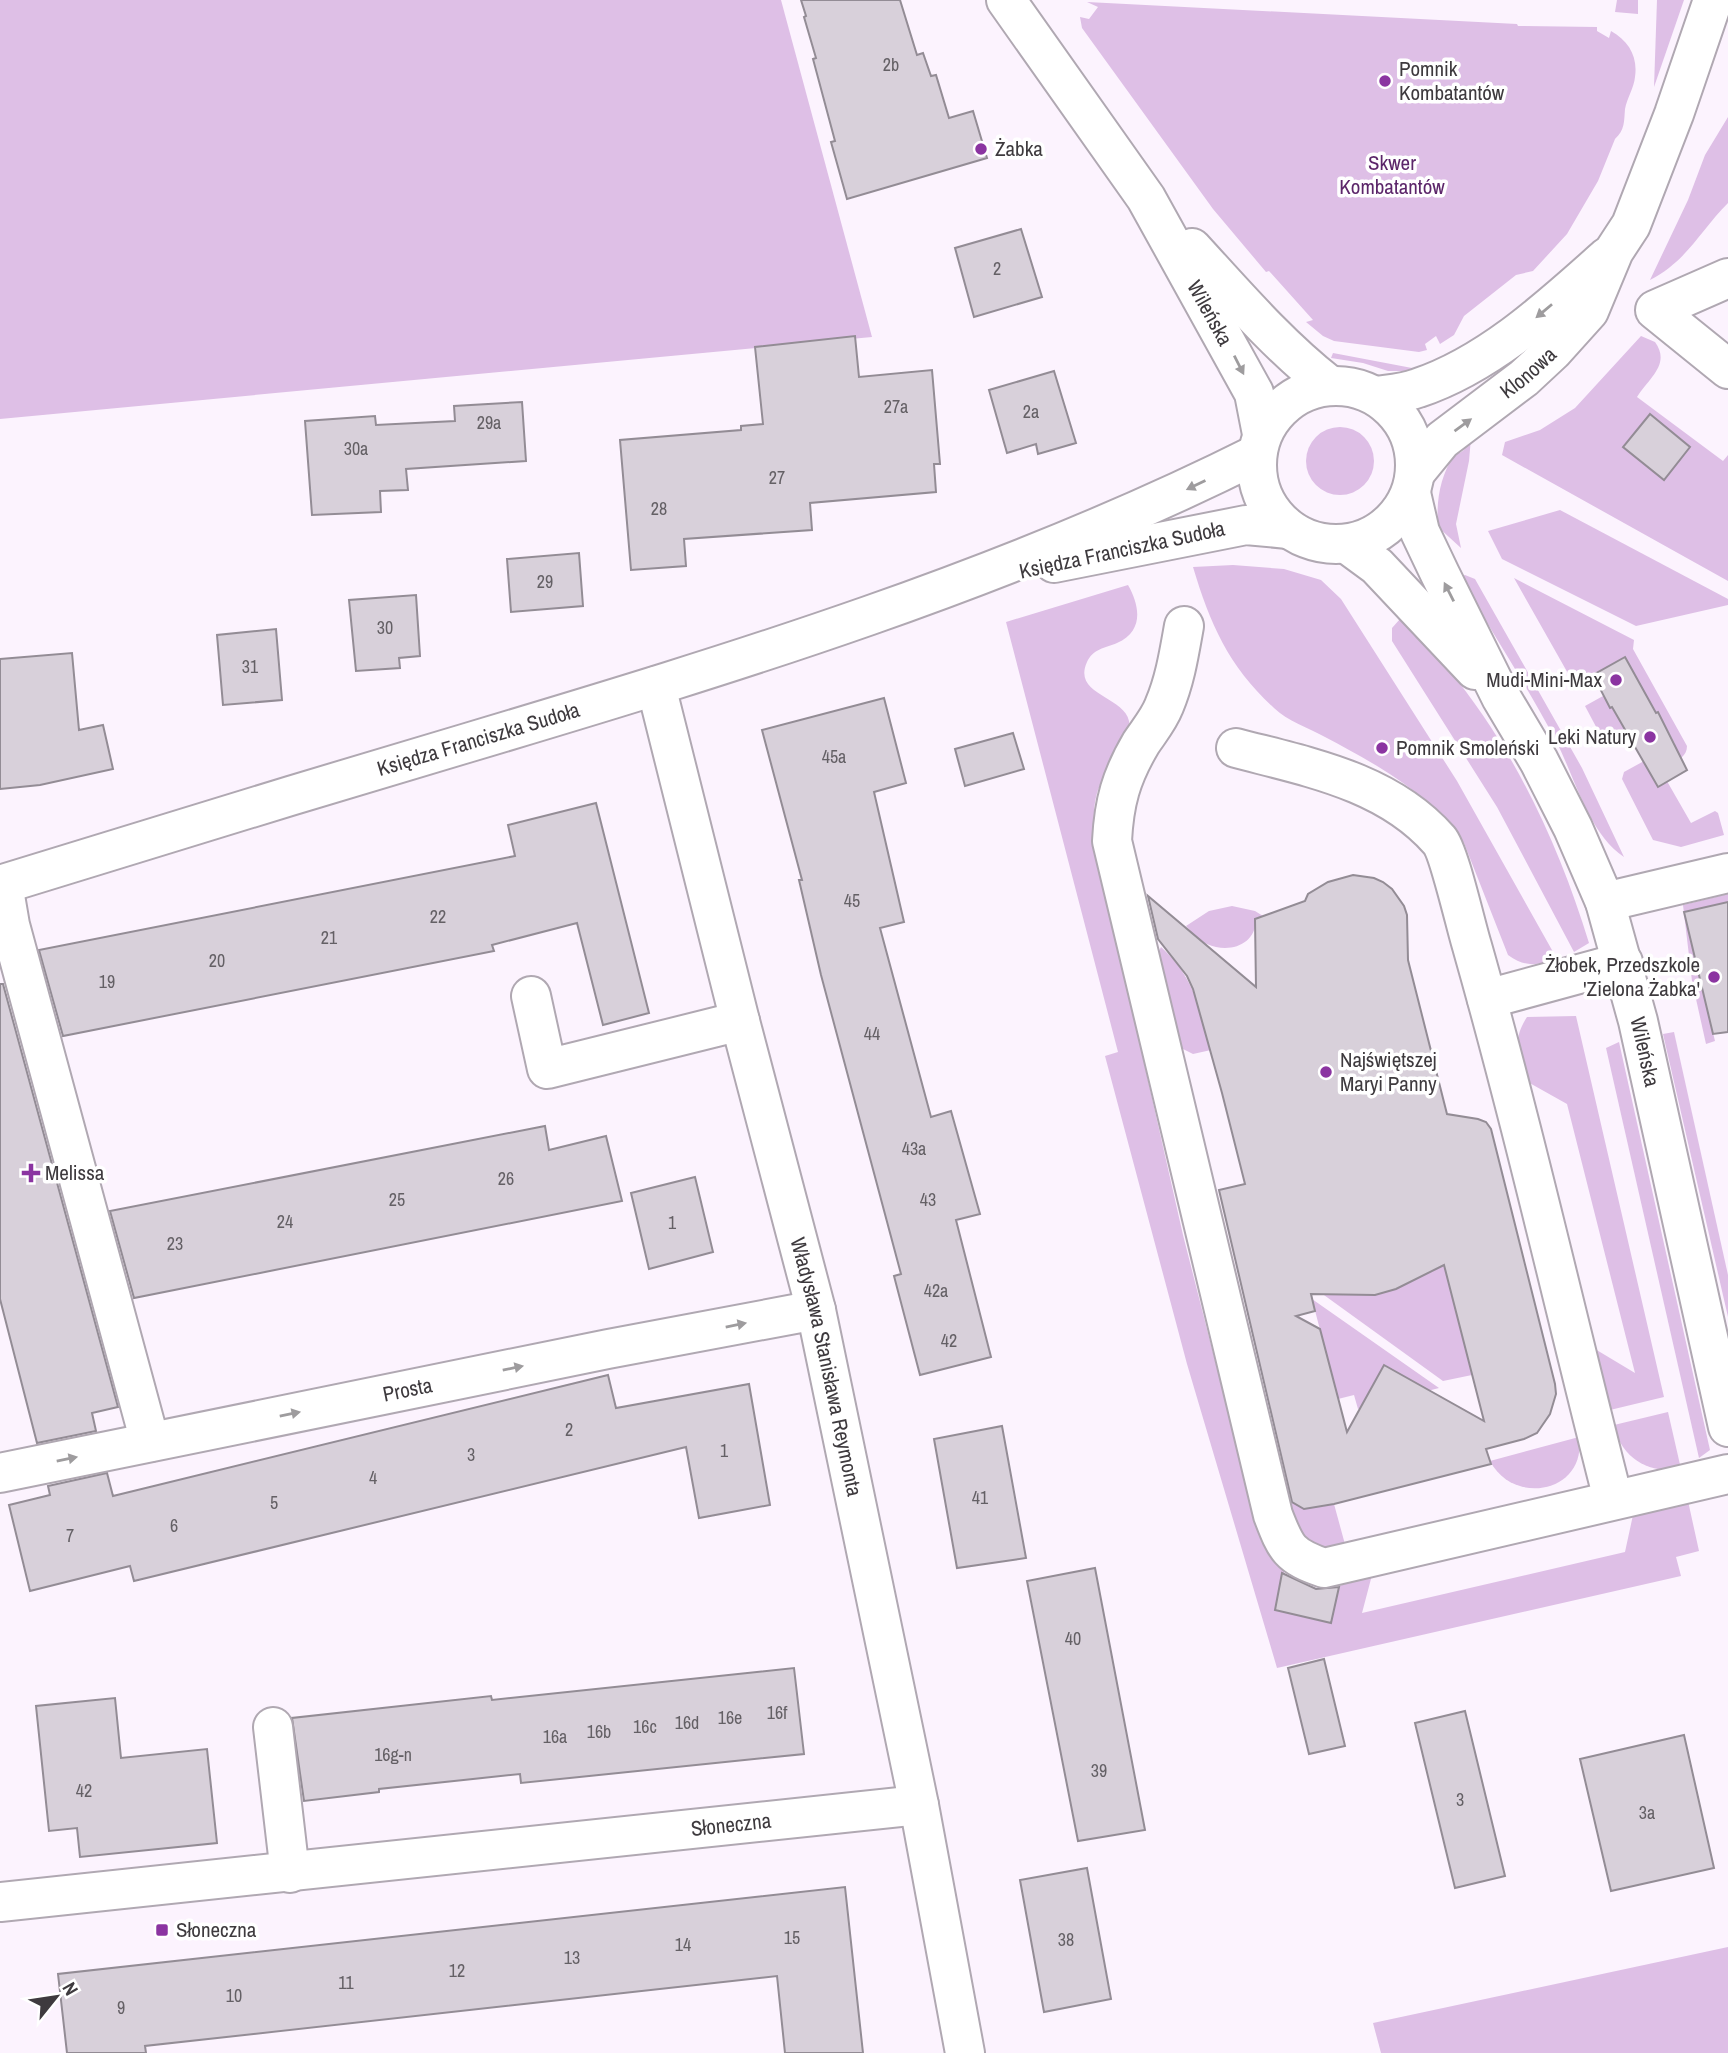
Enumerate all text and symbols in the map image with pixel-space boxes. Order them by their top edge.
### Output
house number: 2b [883,52,899,77]
place label: Pomnik Kombatantów [1399,54,1505,107]
marker: Pomnik Kombatantów [1377,73,1393,89]
place label: Żabka [995,134,1043,163]
marker: Żabka [973,141,989,157]
park label: Skwer Kombatantów [1339,148,1445,201]
house number: 2 [993,256,1001,281]
street label: Wileńska [1180,275,1240,351]
one-way arrow [1535,303,1552,318]
street label: Klonowa [1494,340,1563,405]
one-way arrow [1234,355,1245,375]
house number: 27a [884,394,908,419]
house number: 2a [1023,399,1039,424]
house number: 29a [477,410,501,435]
one-way arrow [1454,418,1472,432]
house number: 30a [344,436,368,461]
house number: 27 [769,465,785,490]
one-way arrow [1186,479,1206,491]
house number: 28 [651,496,667,521]
street label: Księdza Franciszka Sudoła [1016,513,1228,585]
house number: 29 [537,569,553,594]
one-way arrow [1443,582,1454,602]
house number: 30 [377,615,393,640]
house number: 31 [242,654,259,679]
place label: Mudi-Mini-Max [1486,665,1602,694]
marker: Mudi-Mini-Max [1608,672,1624,688]
street label: Księdza Franciszka Sudoła [374,695,583,783]
place label: Leki Natury [1548,722,1636,751]
marker: Leki Natury [1642,729,1658,745]
place label: Pomnik Smoleński [1396,733,1540,762]
marker: Pomnik Smoleński [1374,740,1390,756]
house number: 45a [822,744,846,769]
house number: 45 [844,888,860,913]
house number: 22 [430,904,446,929]
house number: 21 [321,925,338,950]
house number: 20 [209,948,225,973]
place label: Żłobek, Przedszkole 'Zielona Żabka' [1545,950,1700,1003]
house number: 19 [99,969,115,994]
marker: Żłobek, Przedszkole 'Zielona Żabka' [1706,969,1722,985]
street label: Wileńska [1623,1014,1667,1090]
house number: 44 [864,1021,880,1046]
place label: Najświętszej Maryi Panny [1340,1045,1437,1098]
marker: Najświętszej Maryi Panny [1318,1064,1334,1080]
house number: 43a [902,1136,926,1161]
place label: Melissa [45,1158,105,1187]
marker: Melissa [23,1165,39,1181]
house number: 26 [498,1166,514,1191]
house number: 25 [389,1187,405,1212]
house number: 43 [920,1187,936,1212]
house number: 24 [277,1209,293,1234]
house number: 1 [668,1210,677,1235]
house number: 23 [167,1231,183,1256]
street label: Władysława Stanisława Reymonta [784,1234,869,1499]
house number: 42a [924,1278,948,1303]
one-way arrow [725,1319,747,1330]
house number: 42 [941,1328,957,1353]
one-way arrow [502,1363,524,1374]
street label: Prosta [380,1370,435,1409]
one-way arrow [279,1408,301,1419]
house number: 2 [565,1417,573,1442]
house number: 1 [720,1438,729,1463]
house number: 3 [467,1442,475,1467]
one-way arrow [56,1454,78,1465]
house number: 4 [369,1465,377,1490]
house number: 41 [972,1485,989,1510]
house number: 5 [270,1490,278,1515]
house number: 6 [170,1513,178,1538]
house number: 7 [66,1523,74,1548]
house number: 40 [1065,1626,1081,1651]
house number: 16f [767,1700,788,1725]
house number: 16e [718,1705,742,1730]
house number: 16d [675,1710,699,1735]
house number: 16c [633,1714,657,1739]
house number: 16b [587,1719,611,1744]
house number: 16a [543,1724,567,1749]
house number: 16g-n [374,1742,412,1767]
house number: 39 [1091,1758,1107,1783]
house number: 42 [76,1778,92,1803]
house number: 3 [1456,1787,1464,1812]
house number: 3a [1639,1800,1655,1825]
street label: Słoneczna [689,1806,773,1843]
place label: Słoneczna [176,1915,257,1944]
marker: Słoneczna [154,1922,170,1938]
house number: 15 [784,1925,800,1950]
house number: 38 [1058,1927,1074,1952]
house number: 14 [675,1932,691,1957]
house number: 13 [564,1945,580,1970]
house number: 12 [449,1958,465,1983]
north arrow [21,1962,91,2032]
house number: 11 [338,1970,354,1995]
text: N [57,1977,85,2000]
house number: 10 [226,1983,242,2008]
house number: 9 [117,1995,125,2020]

